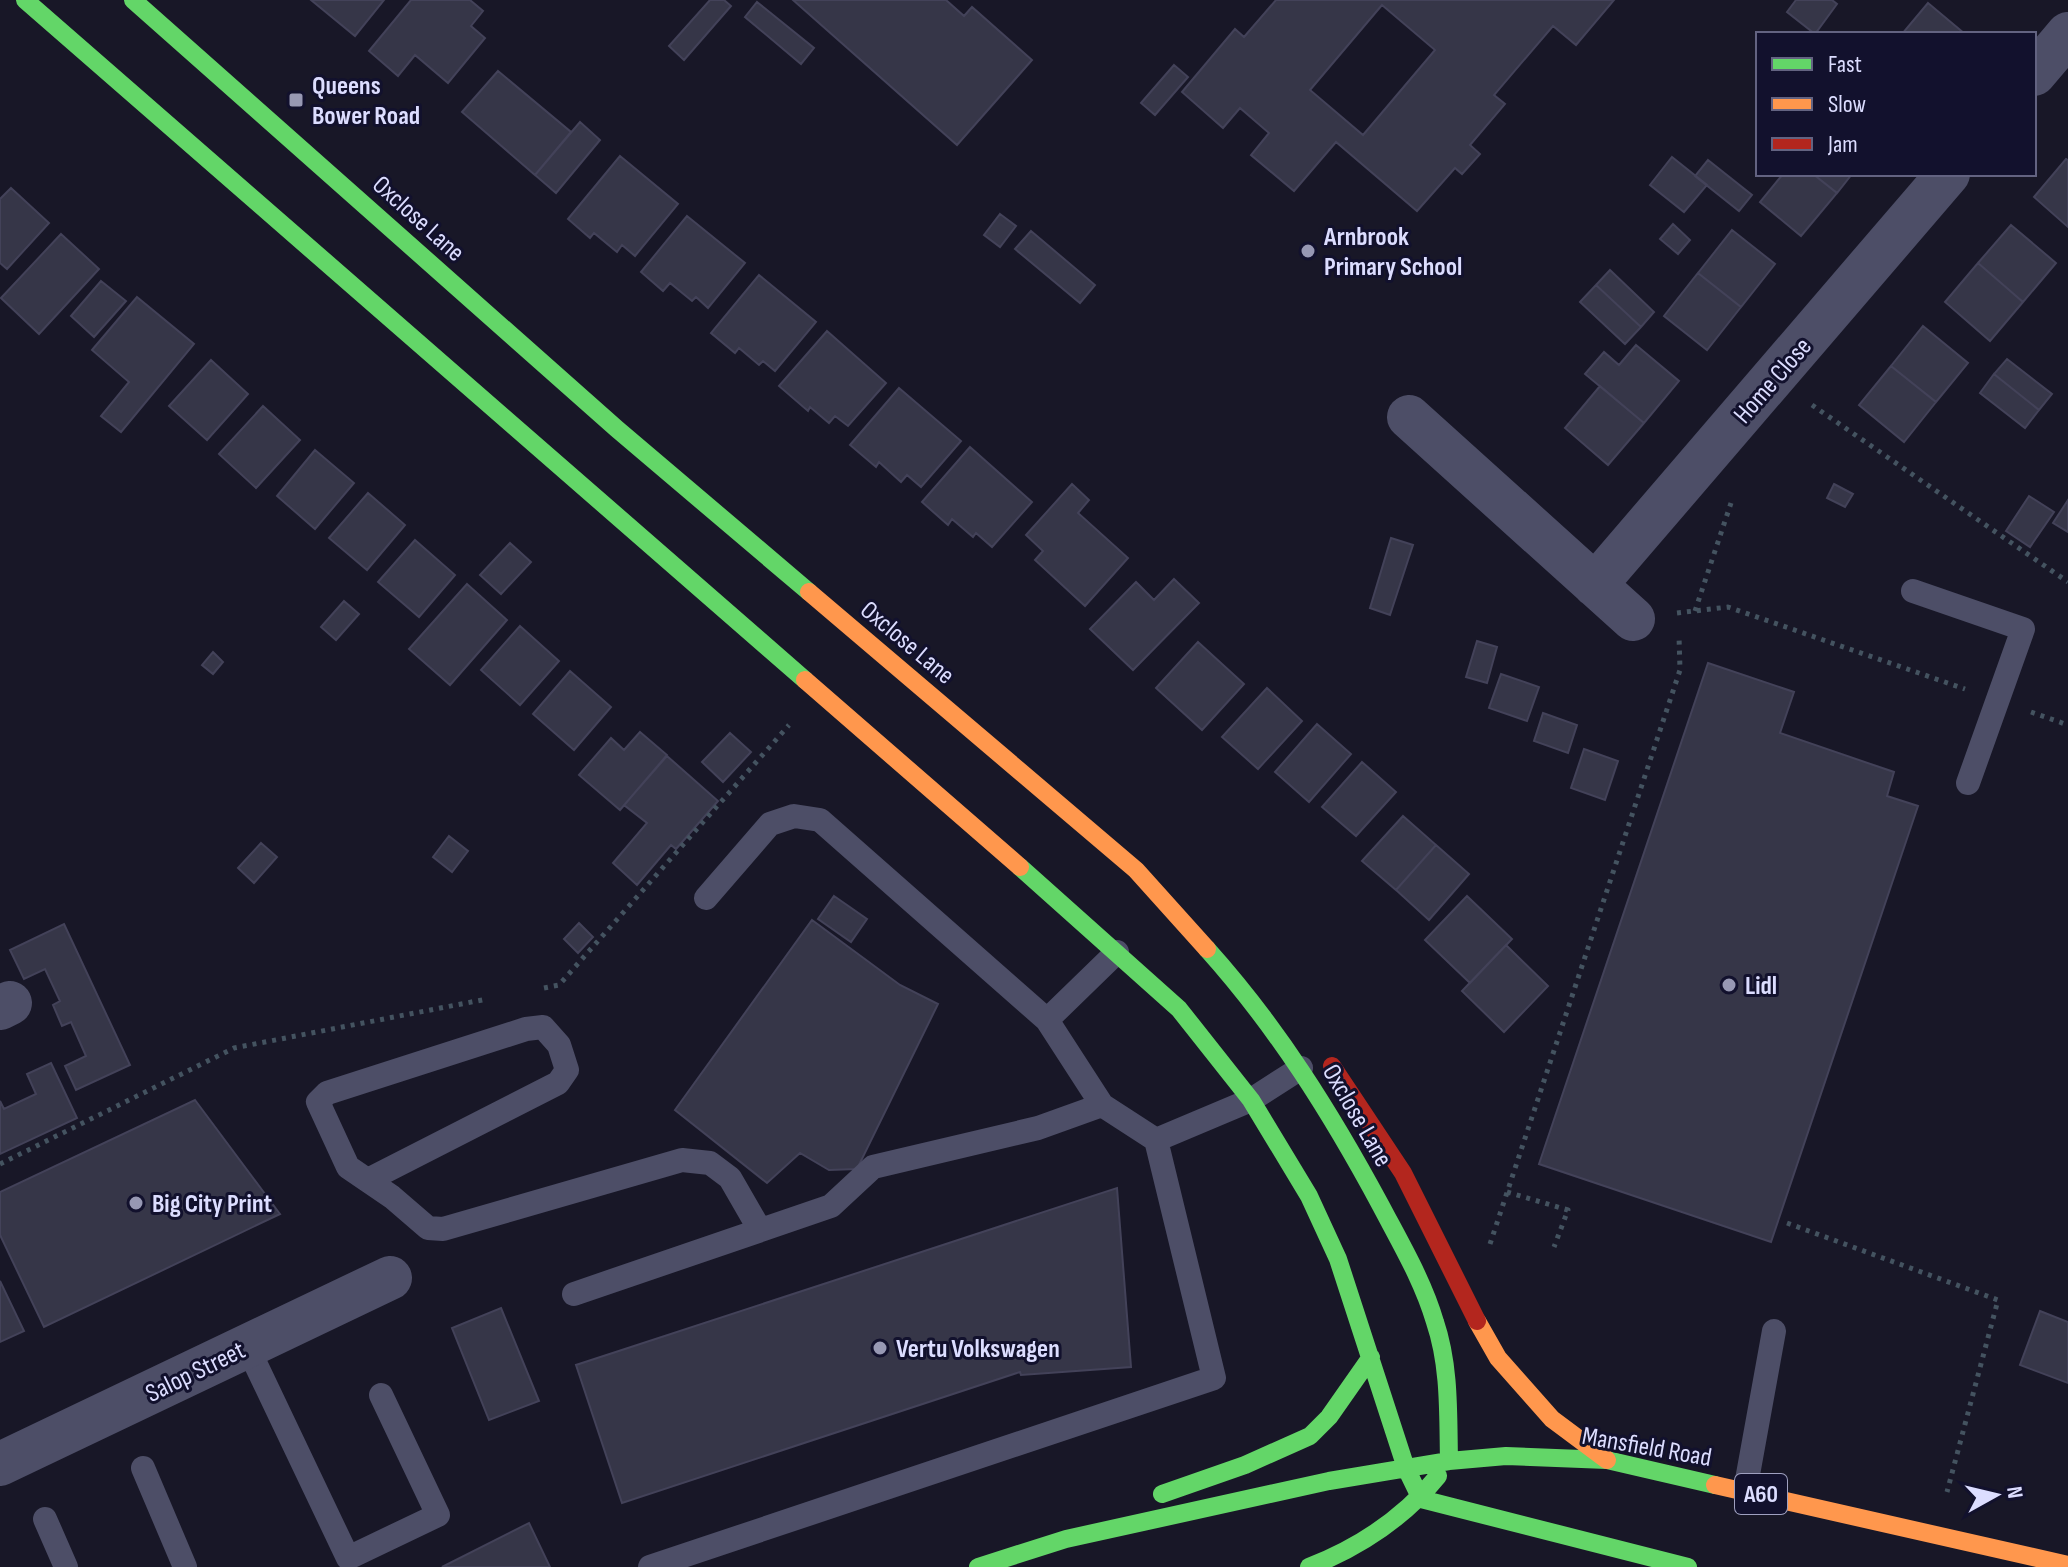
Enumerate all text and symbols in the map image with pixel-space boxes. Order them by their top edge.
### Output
legend [1756,32,2036,176]
text: Fast [1828,50,1862,79]
place label: Queens Bower Road [312,71,420,132]
text: Slow [1828,90,1866,119]
marker: Queens Bower Road [287,91,305,109]
text: Jam [1827,130,1858,159]
street label: Oxclose Lane [366,170,470,269]
place label: Arnbrook Primary School [1323,222,1462,283]
marker: Arnbrook Primary School [1299,242,1317,260]
street label: Home Close [1728,332,1819,430]
street label: Oxclose Lane [854,595,960,691]
place label: Lidl [1745,971,1777,1002]
marker: Lidl [1720,976,1738,994]
street label: Oxclose Lane [1315,1059,1398,1173]
place label: Big City Print [152,1189,273,1220]
marker: Big City Print [127,1194,145,1212]
place label: Vertu Volkswagen [896,1334,1060,1365]
street label: Salop Street [141,1335,250,1410]
marker: Vertu Volkswagen [871,1339,889,1357]
street label: Mansfield Road [1580,1421,1714,1474]
north arrow [1956,1455,2036,1535]
road number: A60 [1735,1474,1787,1514]
text: N [2000,1485,2029,1500]

